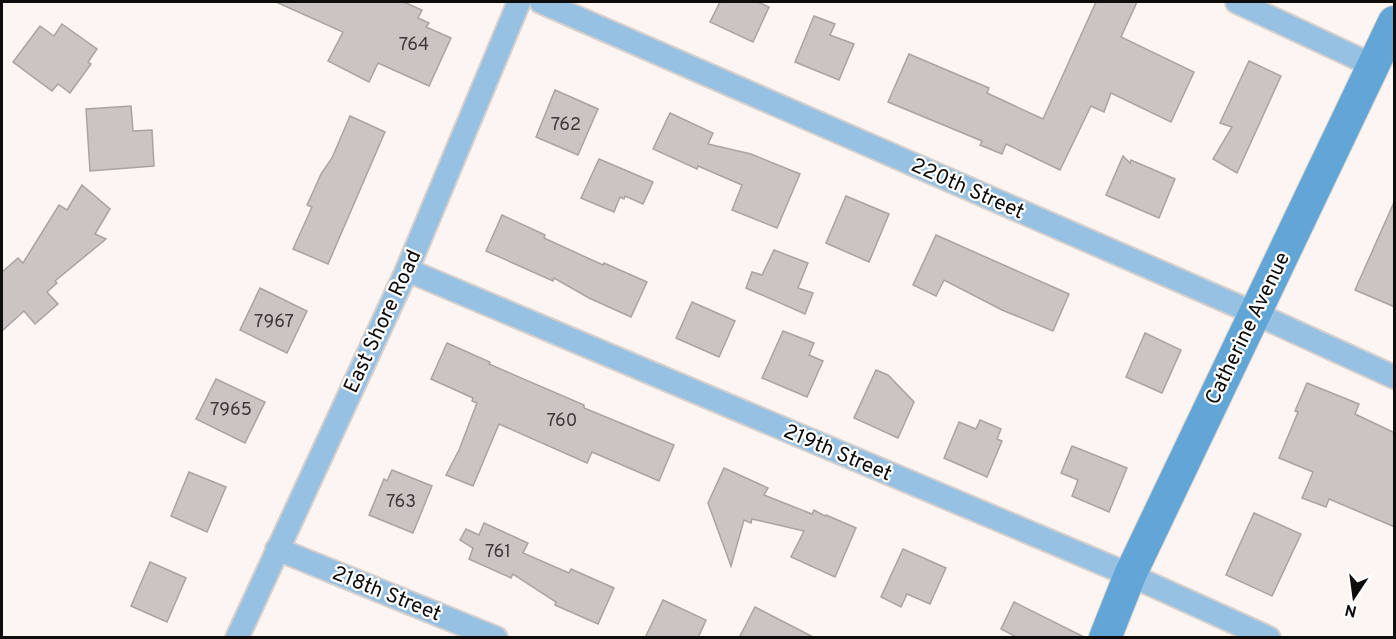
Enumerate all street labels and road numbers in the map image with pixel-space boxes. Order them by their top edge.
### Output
street label: 220th Street [907,152,1028,226]
street label: East Shore Road [338,246,428,398]
street label: Catherine Avenue [1200,248,1297,409]
street label: 219th Street [779,418,896,488]
street label: 218th Street [328,560,445,628]

